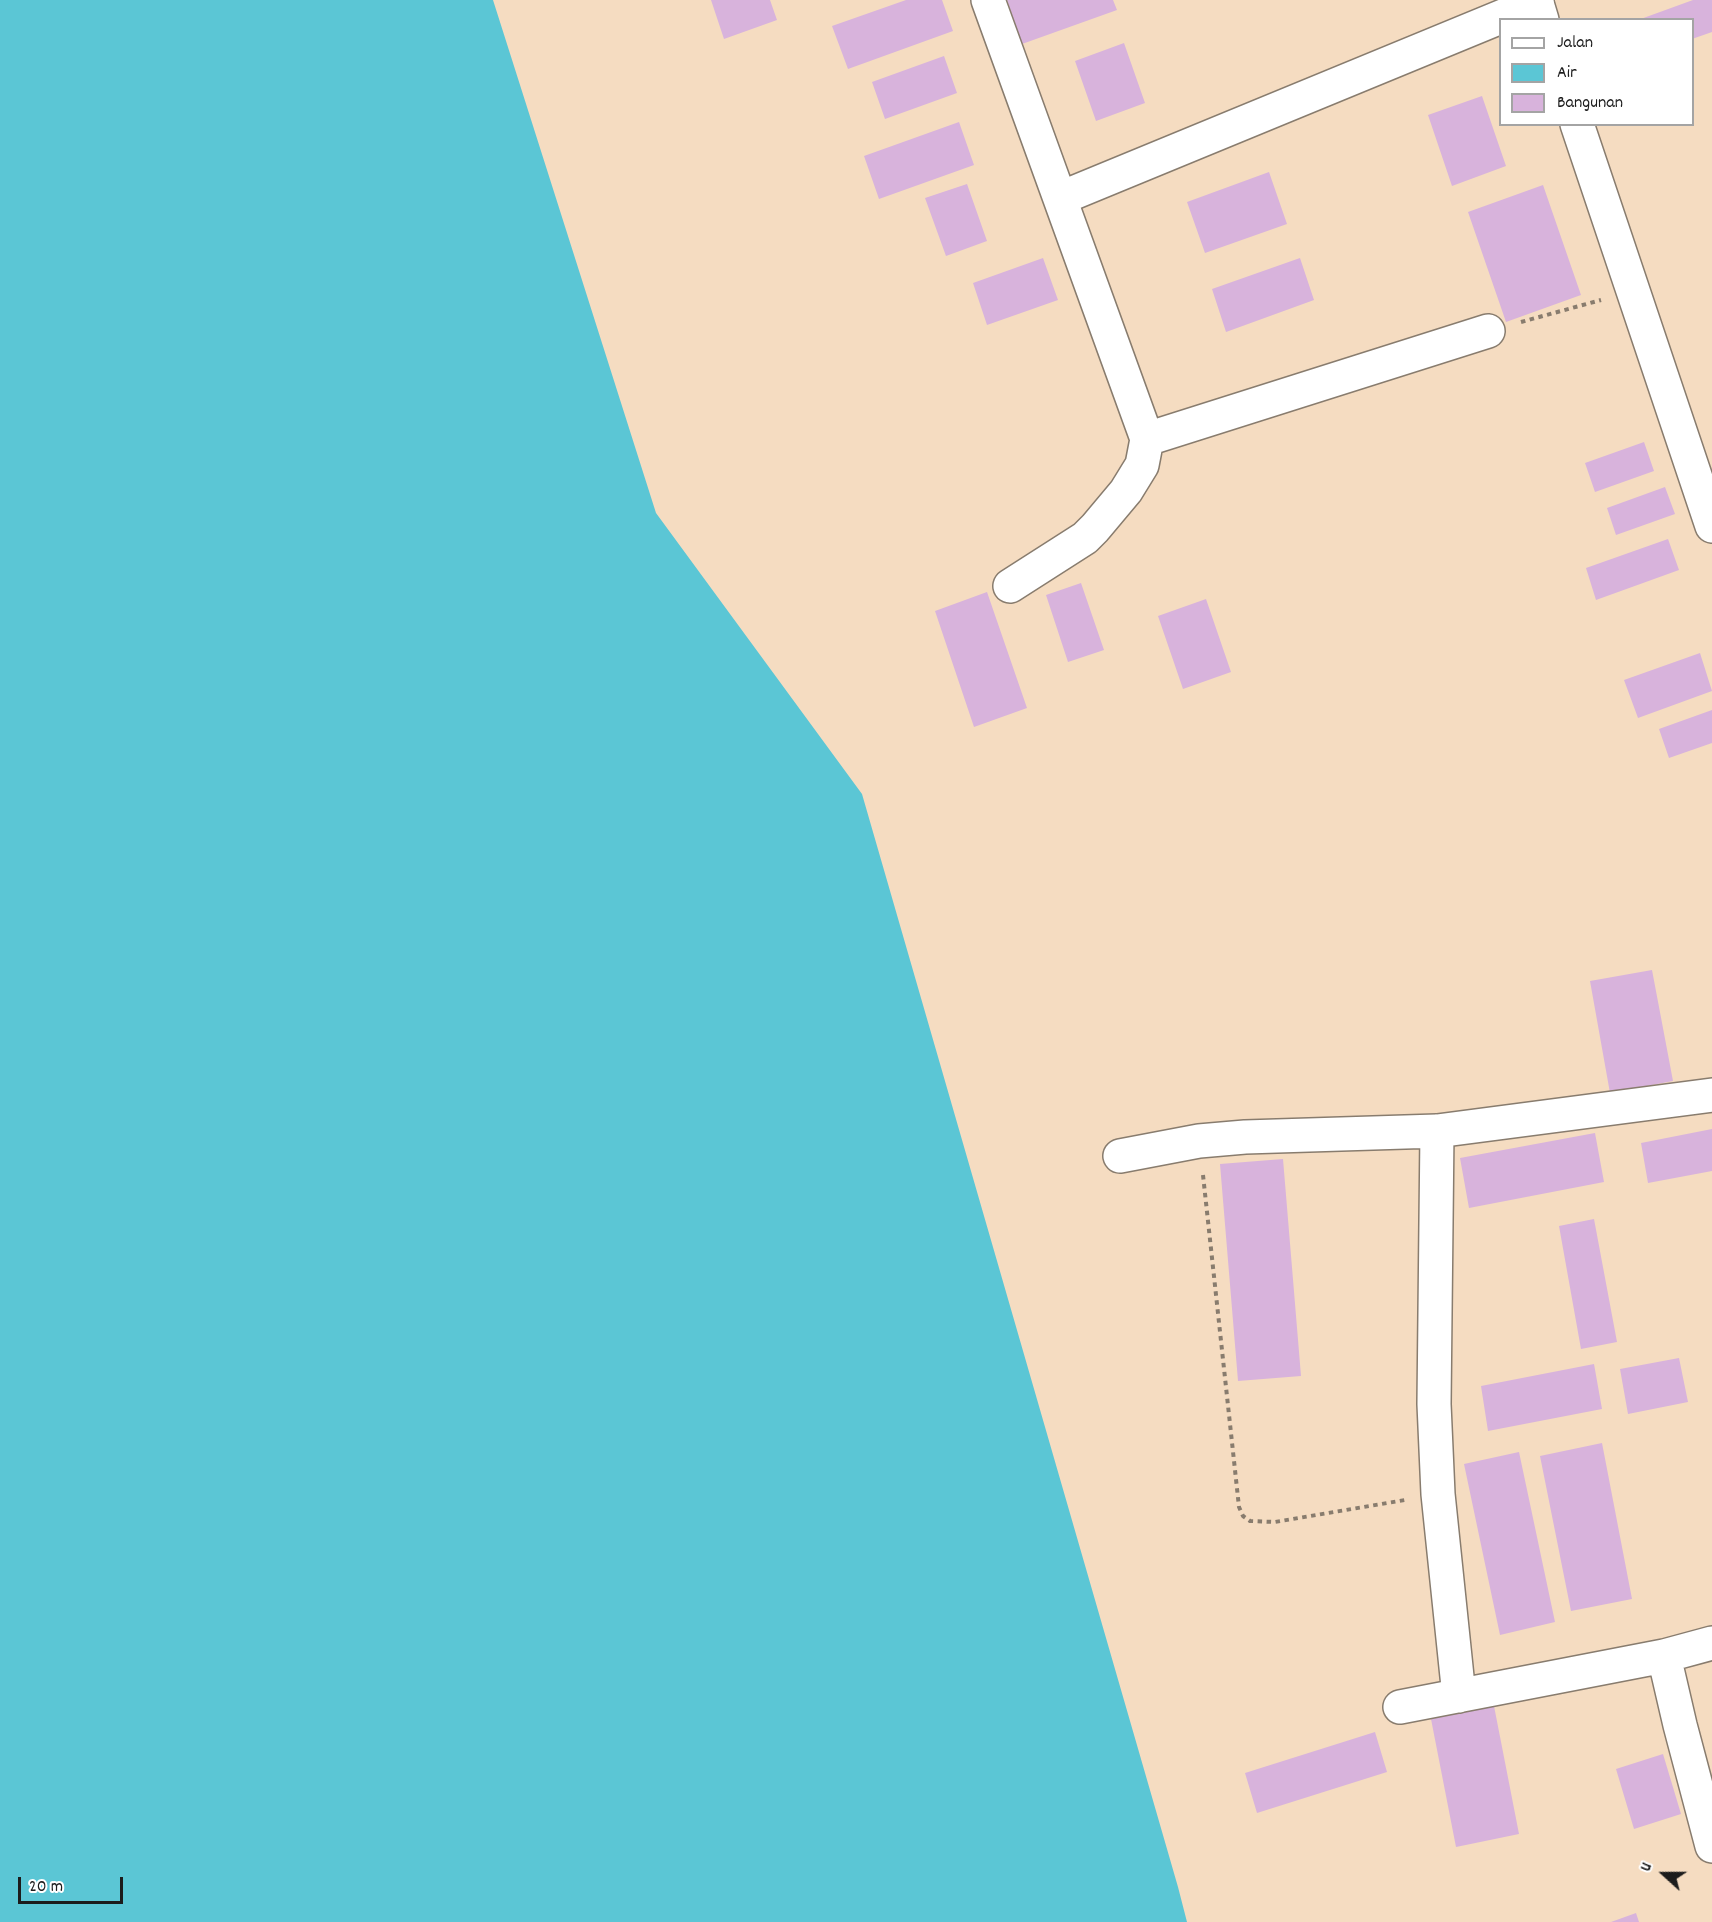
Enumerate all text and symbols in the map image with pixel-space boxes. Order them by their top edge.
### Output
legend [1499,18,1694,126]
text: Jalan [1557,31,1593,56]
text: Air [1557,61,1577,86]
text: Bangunan [1557,91,1623,116]
north arrow [1634,1844,1694,1904]
text: U [1635,1860,1659,1875]
scale bar [21,1865,126,1903]
text: 20 m [29,1875,63,1900]

